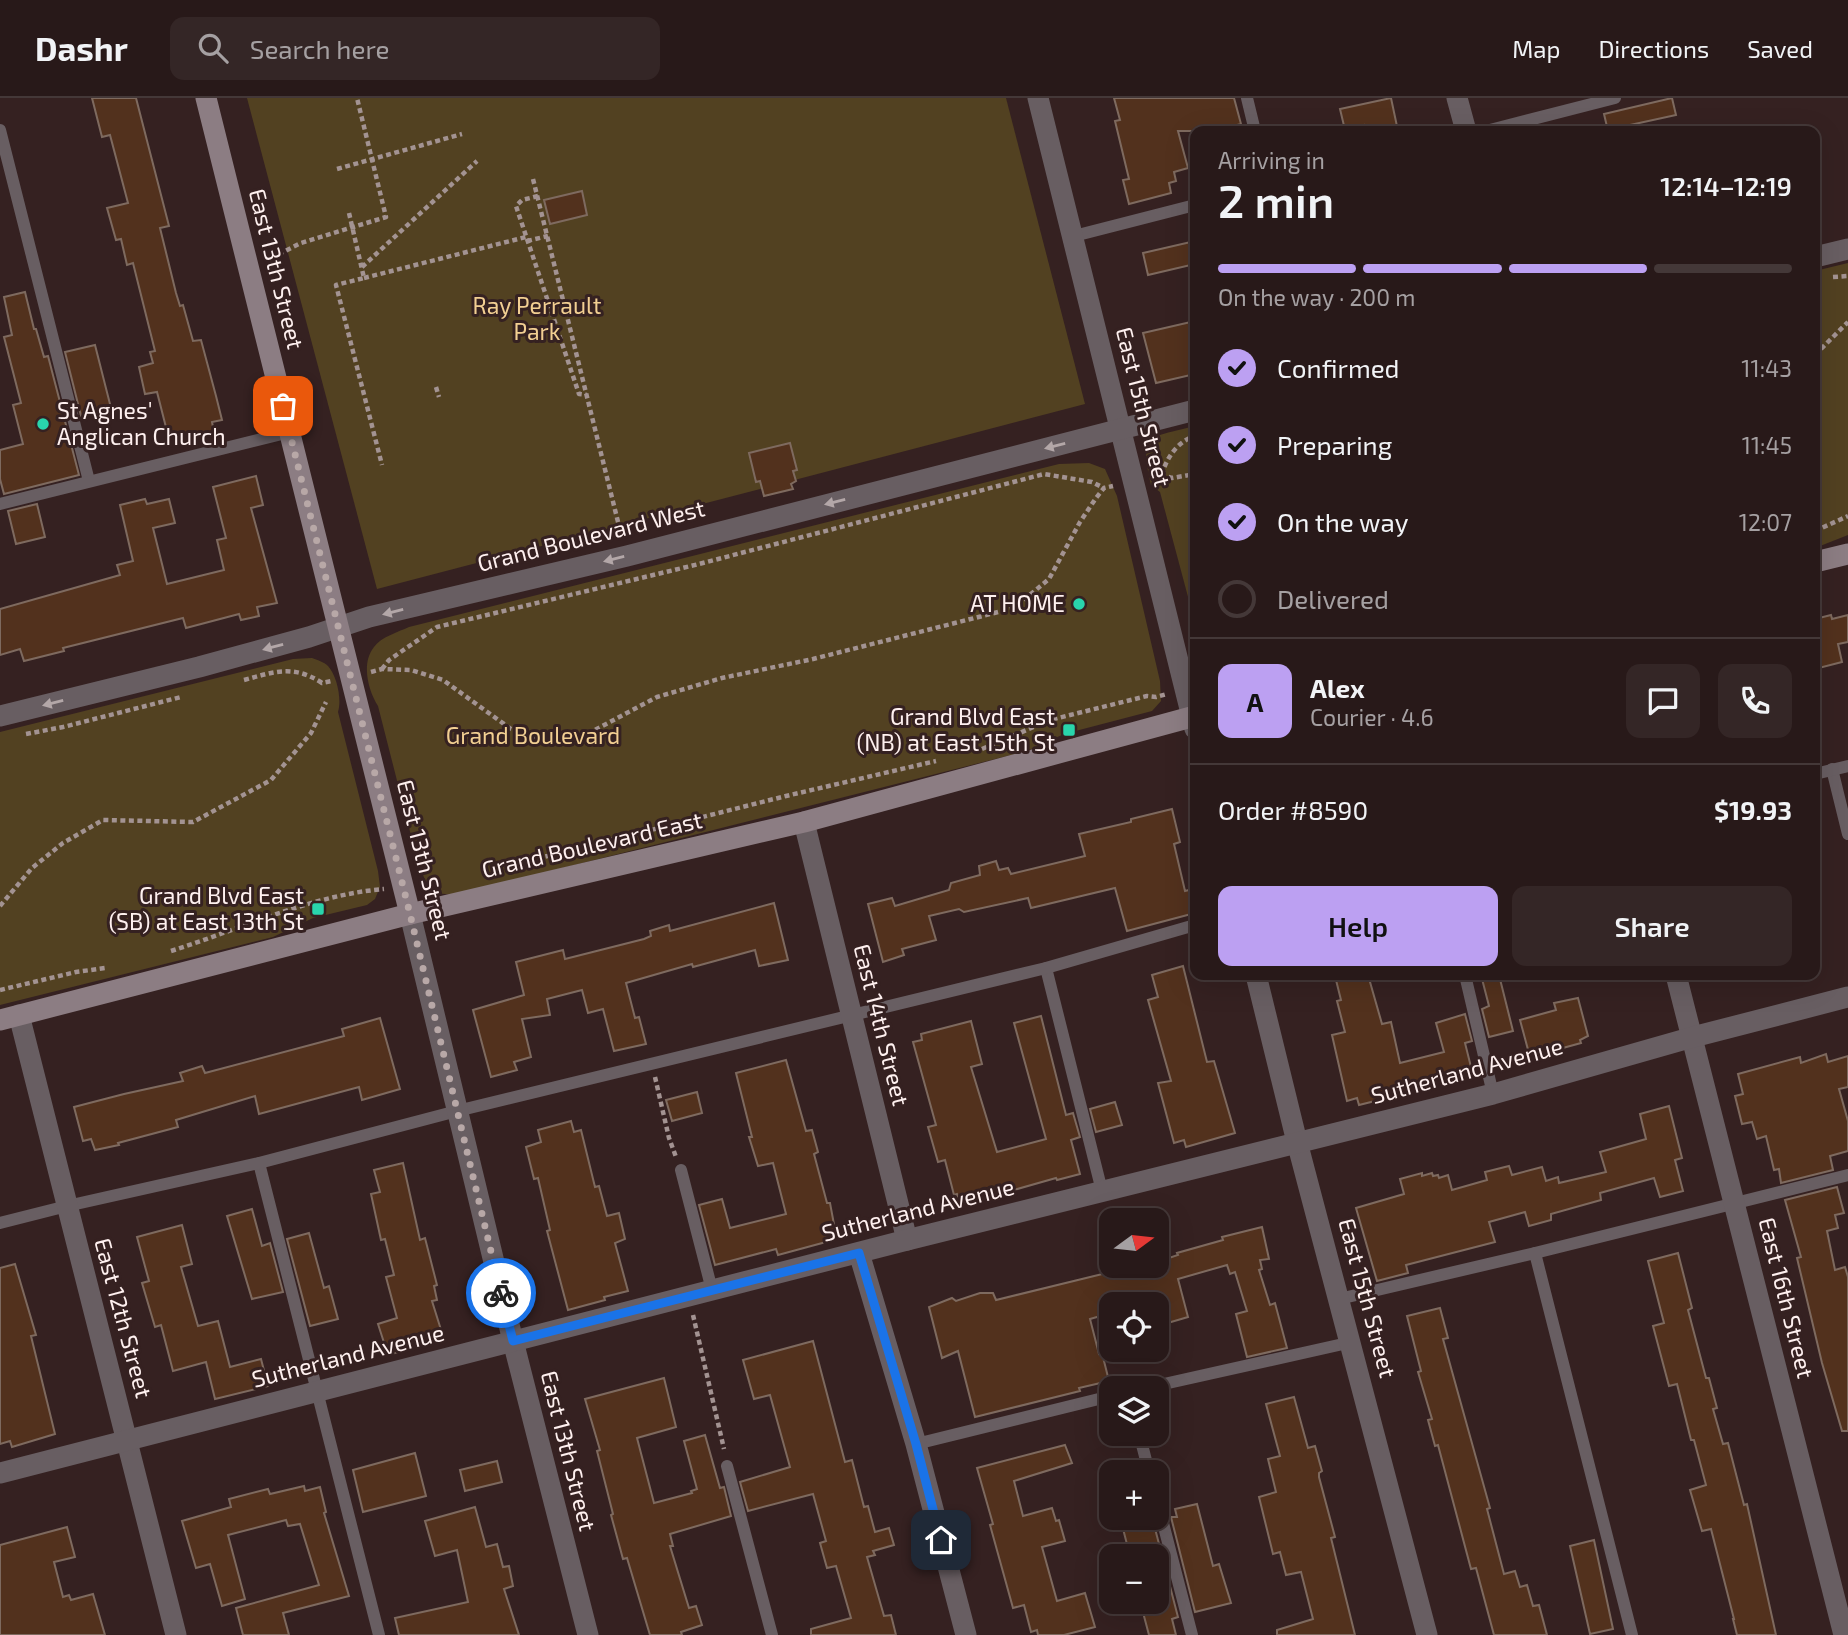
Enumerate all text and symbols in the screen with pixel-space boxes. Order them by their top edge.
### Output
search box [170,17,660,80]
text: Dashr [35,28,128,68]
icon: search [194,29,232,67]
text: Search here [250,33,389,64]
text: Map [1512,34,1560,63]
text: Directions [1598,34,1709,63]
text: Saved [1747,34,1813,63]
text: Arriving in [1218,146,1325,174]
text: 12:14–12:19 [1660,170,1792,201]
text: 2 min [1218,172,1334,227]
street label: East 13th Street [244,186,310,352]
text: On the way · 200 m [1218,283,1415,311]
park label: Ray Perrault Park [472,291,602,345]
street label: East 15th Street [1111,324,1177,490]
icon: check [1218,349,1256,387]
text: Confirmed [1277,352,1400,383]
text: 11:43 [1741,354,1792,382]
pin [253,376,313,436]
icon: bag [264,387,302,425]
place label: St Agnes' Anglican Church [57,396,226,450]
marker: St Agnes' Anglican Church [35,416,51,432]
icon: check [1218,426,1256,464]
text: Preparing [1277,429,1392,460]
text: 11:45 [1742,431,1792,459]
one-way arrow [1044,441,1066,452]
street label: Grand Boulevard West [474,493,708,577]
one-way arrow [824,497,846,508]
icon: check [1218,503,1256,541]
text: On the way [1277,506,1408,537]
text: 12:07 [1739,508,1792,536]
one-way arrow [603,553,625,564]
text: Delivered [1277,583,1389,614]
place label: AT HOME [970,589,1065,617]
marker: AT HOME [1071,596,1087,612]
one-way arrow [382,607,404,618]
one-way arrow [262,642,284,653]
button: chat [1626,664,1700,738]
button: phone [1718,664,1792,738]
text: Alex [1310,672,1365,703]
text: A [1247,686,1263,717]
one-way arrow [42,698,64,709]
place label: Grand Blvd East (NB) at East 15th St [857,702,1055,756]
text: Courier · 4.6 [1310,703,1434,731]
park label: Grand Boulevard [446,721,620,749]
marker: Grand Blvd East (NB) at East 15th St [1061,722,1077,738]
street label: East 13th Street [392,777,458,943]
text: Order #8590 [1218,794,1368,825]
text: $19.93 [1714,794,1792,825]
street label: Grand Boulevard East [479,805,705,883]
place label: Grand Blvd East (SB) at East 13th St [108,881,304,935]
button: Help [1218,886,1498,966]
button: Share [1512,886,1792,966]
marker: Grand Blvd East (SB) at East 13th St [310,901,326,917]
street label: East 14th Street [848,941,916,1109]
street label: Sutherland Avenue [1368,1031,1566,1109]
street label: Sutherland Avenue [819,1172,1017,1246]
north arrow [1099,1208,1169,1278]
map controls [1099,1208,1169,1614]
street label: East 15th Street [1333,1215,1403,1381]
street label: East 16th Street [1753,1215,1821,1381]
street label: East 12th Street [89,1235,159,1401]
courier [466,1258,536,1328]
icon: bike [482,1274,520,1312]
button: locate [1099,1292,1169,1362]
street label: Sutherland Avenue [249,1318,447,1392]
street label: East 13th Street [536,1368,602,1534]
button: layers [1099,1376,1169,1446]
button: + [1099,1460,1169,1530]
pin [911,1510,971,1570]
icon: home [922,1521,960,1559]
button: − [1099,1544,1169,1614]

